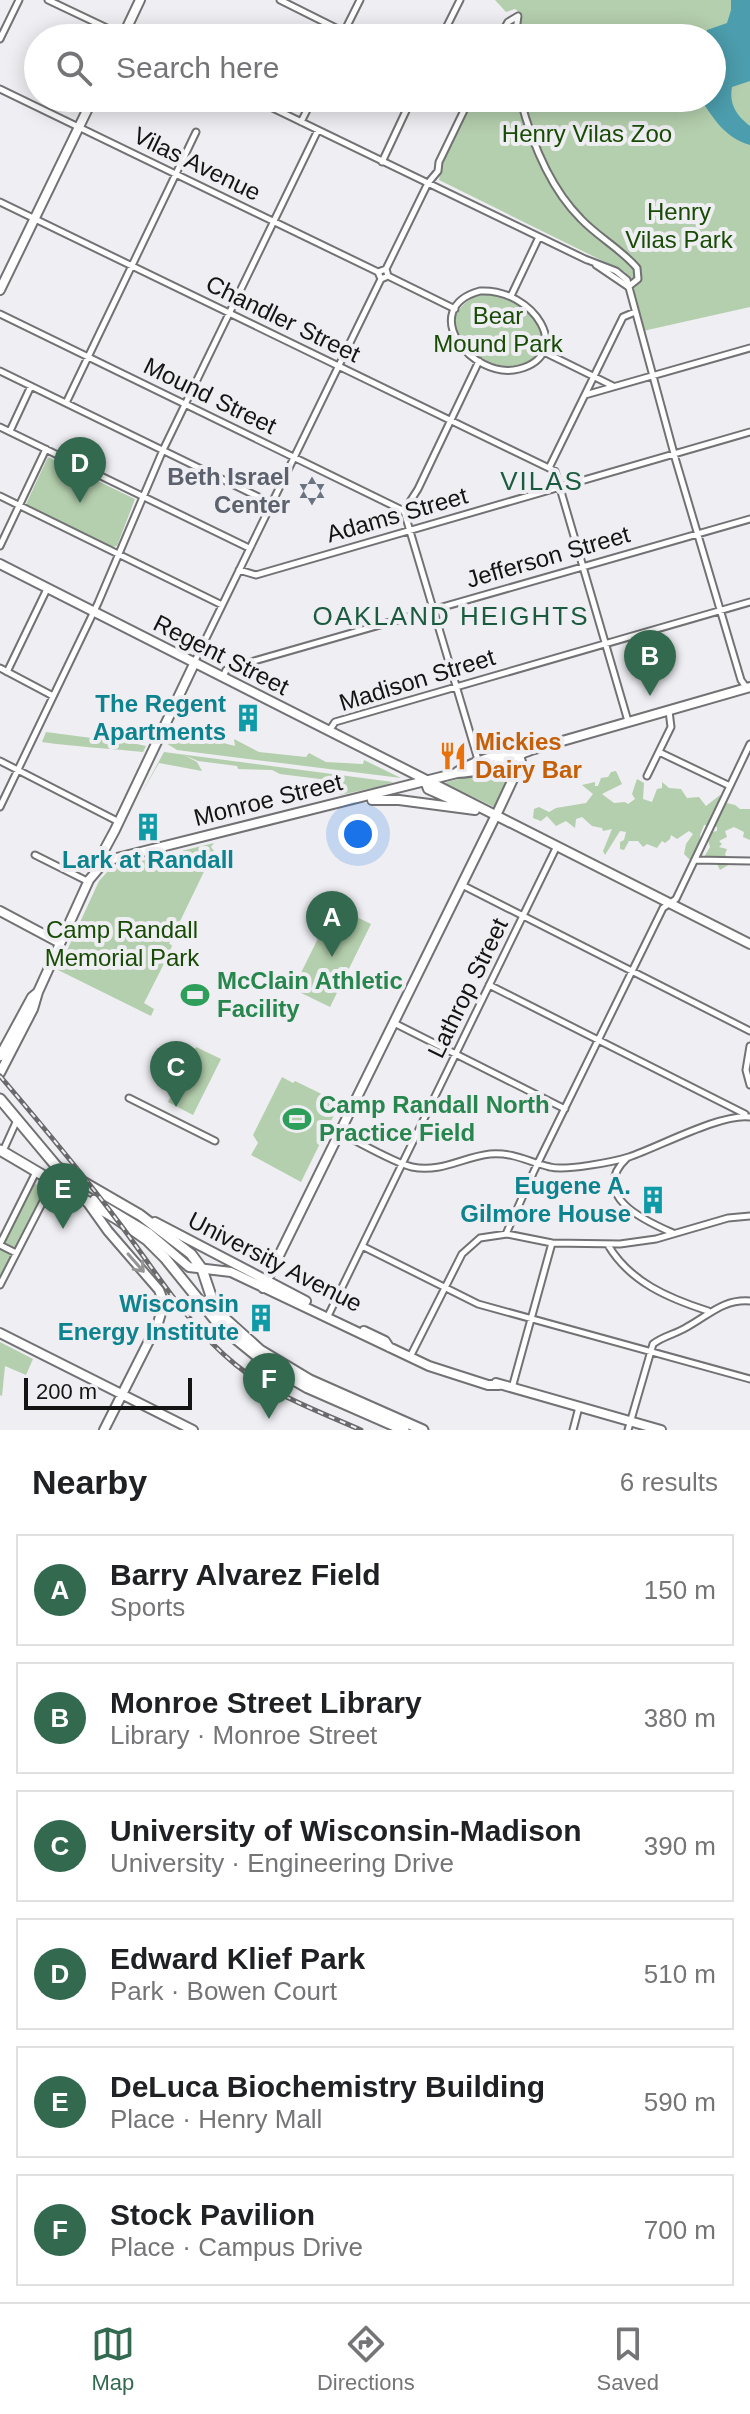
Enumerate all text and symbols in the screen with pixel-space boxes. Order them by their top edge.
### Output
search box [24,24,726,112]
icon: search [52,46,96,90]
text: Search here [116,51,279,84]
park label: Henry Vilas Zoo [502,120,672,147]
street label: Vilas Avenue [129,121,265,206]
park label: Henry Vilas Park [625,198,734,253]
street label: Chandler Street [202,270,365,368]
park label: Bear Mound Park [433,302,564,357]
street label: Mound Street [140,352,281,439]
pin: D [54,437,106,503]
place label: Beth Israel Center [167,463,290,518]
district label: VILAS [500,466,584,496]
synagogue icon: Beth Israel Center [297,476,327,506]
street label: Adams Street [323,481,471,548]
street label: Jefferson Street [463,520,633,593]
district label: OAKLAND HEIGHTS [312,601,590,631]
street label: Regent Street [149,609,294,700]
pin: B [624,630,676,696]
street label: Madison Street [336,643,498,716]
place label: The Regent Apartments [93,690,226,745]
building icon: The Regent Apartments [233,703,263,733]
place label: Mickies Dairy Bar [475,728,582,783]
restaurant icon: Mickies Dairy Bar [438,741,468,771]
street label: Monroe Street [191,768,345,831]
building icon: Lark at Randall [133,812,163,842]
your location [338,814,378,854]
place label: Lark at Randall [62,846,234,873]
pin: A [306,891,358,957]
street label: Lathrop Street [422,913,513,1062]
park label: Camp Randall Memorial Park [45,916,200,971]
place label: McClain Athletic Facility [217,967,403,1022]
sports icon: McClain Athletic Facility [180,980,210,1010]
pin: C [150,1041,202,1107]
place label: Camp Randall North Practice Field [319,1091,550,1146]
sports icon: Camp Randall North Practice Field [282,1104,312,1134]
pin: E [37,1163,89,1229]
place label: Eugene A. Gilmore House [460,1172,631,1227]
building icon: Eugene A. Gilmore House [638,1185,668,1215]
street label: University Avenue [184,1206,367,1317]
one-way arrow [127,1253,145,1273]
place label: Wisconsin Energy Institute [58,1290,239,1345]
building icon: Wisconsin Energy Institute [246,1303,276,1333]
pin: F [243,1353,295,1419]
scale bar [24,1374,192,1410]
text: 200 m [36,1379,97,1404]
text: Nearby [32,1463,147,1501]
text: 6 results [620,1467,718,1497]
text: Barry Alvarez Field [110,1558,381,1591]
text: A [51,1575,69,1605]
text: 150 m [644,1575,716,1605]
text: Sports [110,1592,185,1622]
text: Monroe Street Library [110,1686,422,1719]
text: B [51,1703,69,1733]
text: 380 m [644,1703,716,1733]
text: Library · Monroe Street [110,1720,377,1750]
text: University of Wisconsin-Madison [110,1814,581,1847]
text: C [51,1831,69,1861]
text: 390 m [644,1831,716,1861]
text: University · Engineering Drive [110,1848,454,1878]
text: Edward Klief Park [110,1942,365,1975]
text: D [51,1959,69,1989]
text: 510 m [644,1959,716,1989]
text: Park · Bowen Court [110,1976,337,2006]
text: DeLuca Biochemistry Building [110,2070,545,2103]
text: E [51,2087,69,2117]
text: 590 m [644,2087,716,2117]
text: Place · Henry Mall [110,2104,322,2134]
text: Stock Pavilion [110,2198,315,2231]
text: F [52,2215,68,2245]
text: 700 m [644,2215,716,2245]
text: Place · Campus Drive [110,2232,363,2262]
tab: Map [91,2322,135,2396]
tab: Directions [317,2322,415,2396]
tab: Saved [597,2322,659,2396]

